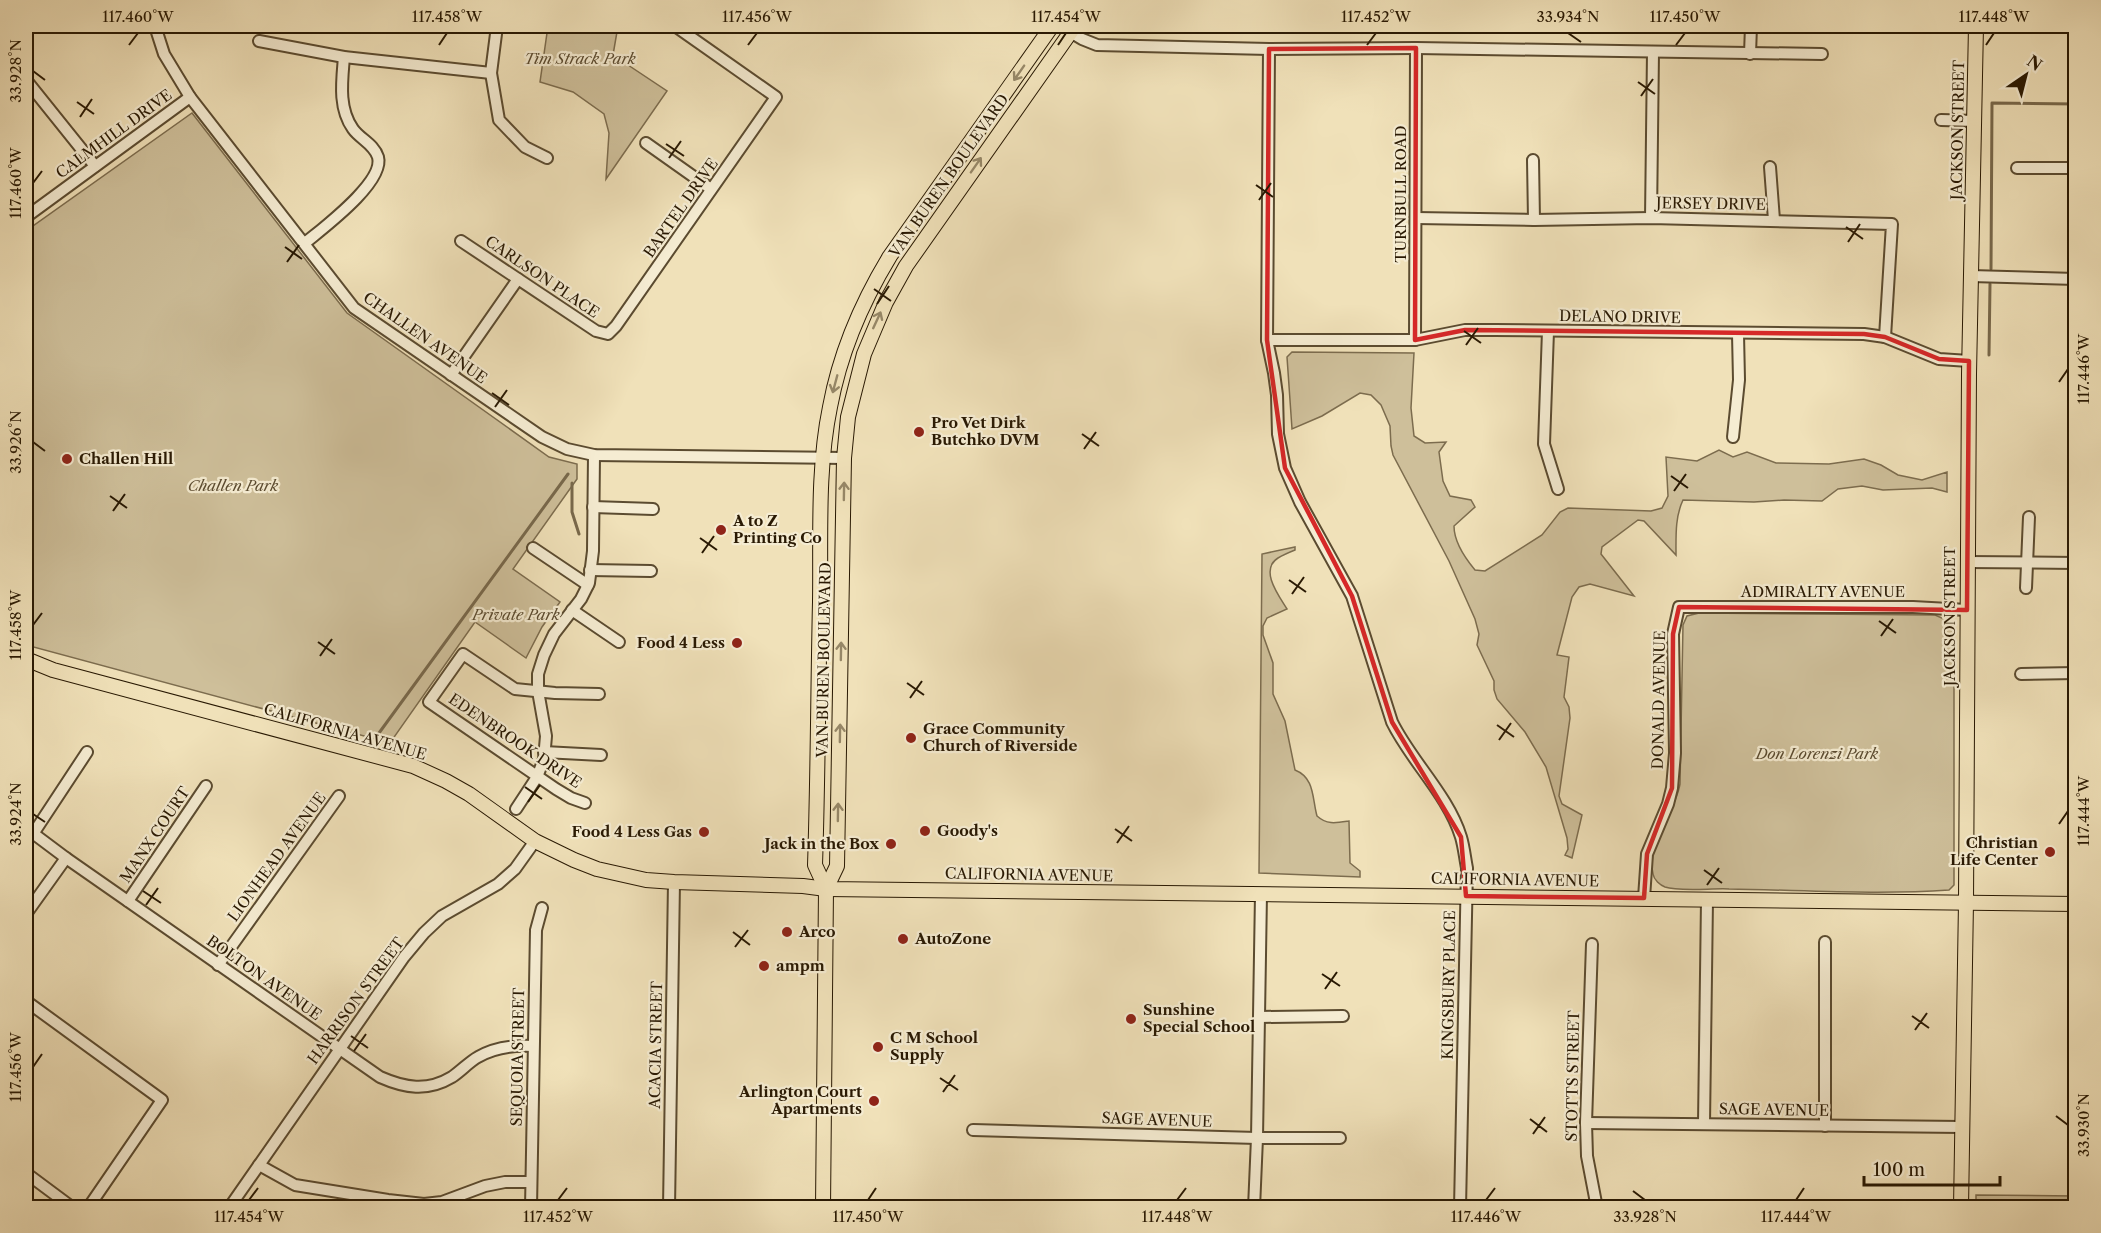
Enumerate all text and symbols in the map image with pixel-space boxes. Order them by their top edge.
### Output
text: 117.460°W [102,7,174,26]
text: 117.458°W [412,7,483,26]
text: 117.456°W [722,7,793,26]
text: 117.454°W [1031,7,1102,26]
text: 117.452°W [1341,7,1412,26]
text: 33.934°N [1537,7,1600,26]
text: 117.450°W [1650,7,1721,26]
text: 117.448°W [1959,7,2030,26]
text: 33.928°N [6,39,25,103]
north arrow [1996,45,2056,105]
park label: Tim Strack Park [524,49,636,68]
text: N [2023,51,2046,75]
street label: JACKSON STREET [1947,59,1968,202]
one-way arrow [1012,65,1025,81]
street label: CALMHILL DRIVE [52,85,176,182]
street label: VAN BUREN BOULEVARD [884,90,1012,262]
street label: TURNBULL ROAD [1391,125,1410,263]
text: 117.460°W [6,147,25,219]
street label: BARTEL DRIVE [639,154,722,261]
one-way arrow [970,157,982,173]
street label: JERSEY DRIVE [1654,193,1766,214]
street label: CARLSON PLACE [482,231,603,322]
street label: CHALLEN AVENUE [360,288,491,387]
street label: DELANO DRIVE [1559,306,1681,327]
one-way arrow [872,311,884,329]
text: 117.446°W [2074,333,2093,404]
one-way arrow [829,375,841,394]
text: 33.926°N [6,410,25,474]
place label: Pro Vet Dirk Butchko DVM [931,413,1039,449]
marker: Pro Vet Dirk Butchko DVM [912,425,926,439]
place label: Challen Hill [79,449,173,468]
marker: Challen Hill [60,452,74,466]
park label: Challen Park [188,476,278,495]
one-way arrow [838,482,849,502]
place label: A to Z Printing Co [732,511,822,547]
marker: A to Z Printing Co [714,523,728,537]
street label: JACKSON STREET [1940,545,1959,688]
street label: VAN BUREN BOULEVARD [812,562,835,759]
street label: ADMIRALTY AVENUE [1740,582,1905,601]
text: 117.458°W [6,589,25,660]
park label: Private Park [471,605,560,624]
street label: DONALD AVENUE [1648,631,1669,769]
place label: Food 4 Less [637,633,725,652]
marker: Food 4 Less [730,636,744,650]
one-way arrow [835,641,847,661]
street label: EDENBROOK DRIVE [445,689,585,792]
street label: CALIFORNIA AVENUE [262,699,429,764]
place label: Grace Community Church of Riverside [923,719,1077,755]
one-way arrow [834,724,846,744]
marker: Grace Community Church of Riverside [904,731,918,745]
park label: Don Lorenzi Park [1755,744,1879,763]
text: 117.444°W [2074,775,2093,846]
text: 33.924°N [6,782,25,846]
street label: MANX COURT [116,783,194,886]
street label: LIONHEAD AVENUE [223,788,330,925]
one-way arrow [832,803,844,823]
place label: Goody's [937,821,998,840]
place label: Food 4 Less Gas [572,822,692,841]
marker: Goody's [918,824,932,838]
marker: Food 4 Less Gas [697,825,711,839]
place label: Christian Life Center [1950,833,2039,869]
place label: Jack in the Box [762,834,879,853]
marker: Jack in the Box [884,837,898,851]
marker: Christian Life Center [2043,845,2057,859]
street label: CALIFORNIA AVENUE [945,864,1113,885]
street label: CALIFORNIA AVENUE [1431,869,1599,890]
street label: KINGSBURY PLACE [1438,910,1459,1060]
place label: Arco [798,922,836,941]
marker: Arco [780,925,794,939]
place label: AutoZone [914,929,991,948]
street label: BOLTON AVENUE [203,931,325,1024]
marker: AutoZone [896,932,910,946]
street label: HARRISON STREET [303,933,408,1068]
place label: ampm [776,956,825,975]
marker: ampm [757,959,771,973]
street label: ACACIA STREET [645,980,666,1110]
street label: SEQUOIA STREET [507,987,528,1127]
place label: Sunshine Special School [1143,1000,1255,1036]
street label: STOTTS STREET [1562,1009,1583,1142]
marker: Sunshine Special School [1124,1012,1138,1026]
place label: C M School Supply [890,1028,978,1064]
text: 117.456°W [6,1031,25,1102]
marker: C M School Supply [871,1040,885,1054]
place label: Arlington Court Apartments [738,1082,862,1118]
text: 33.930°N [2074,1093,2093,1157]
marker: Arlington Court Apartments [867,1094,881,1108]
street label: SAGE AVENUE [1719,1099,1829,1120]
street label: SAGE AVENUE [1101,1108,1213,1131]
scale bar [1864,1149,2000,1187]
text: 100 m [1873,1159,1925,1181]
text: 117.454°W [214,1207,285,1226]
text: 117.452°W [523,1207,594,1226]
text: 117.450°W [833,1207,904,1226]
text: 117.448°W [1142,1207,1213,1226]
text: 117.446°W [1451,1207,1522,1226]
text: 33.928°N [1613,1207,1677,1226]
text: 117.444°W [1761,1207,1832,1226]

